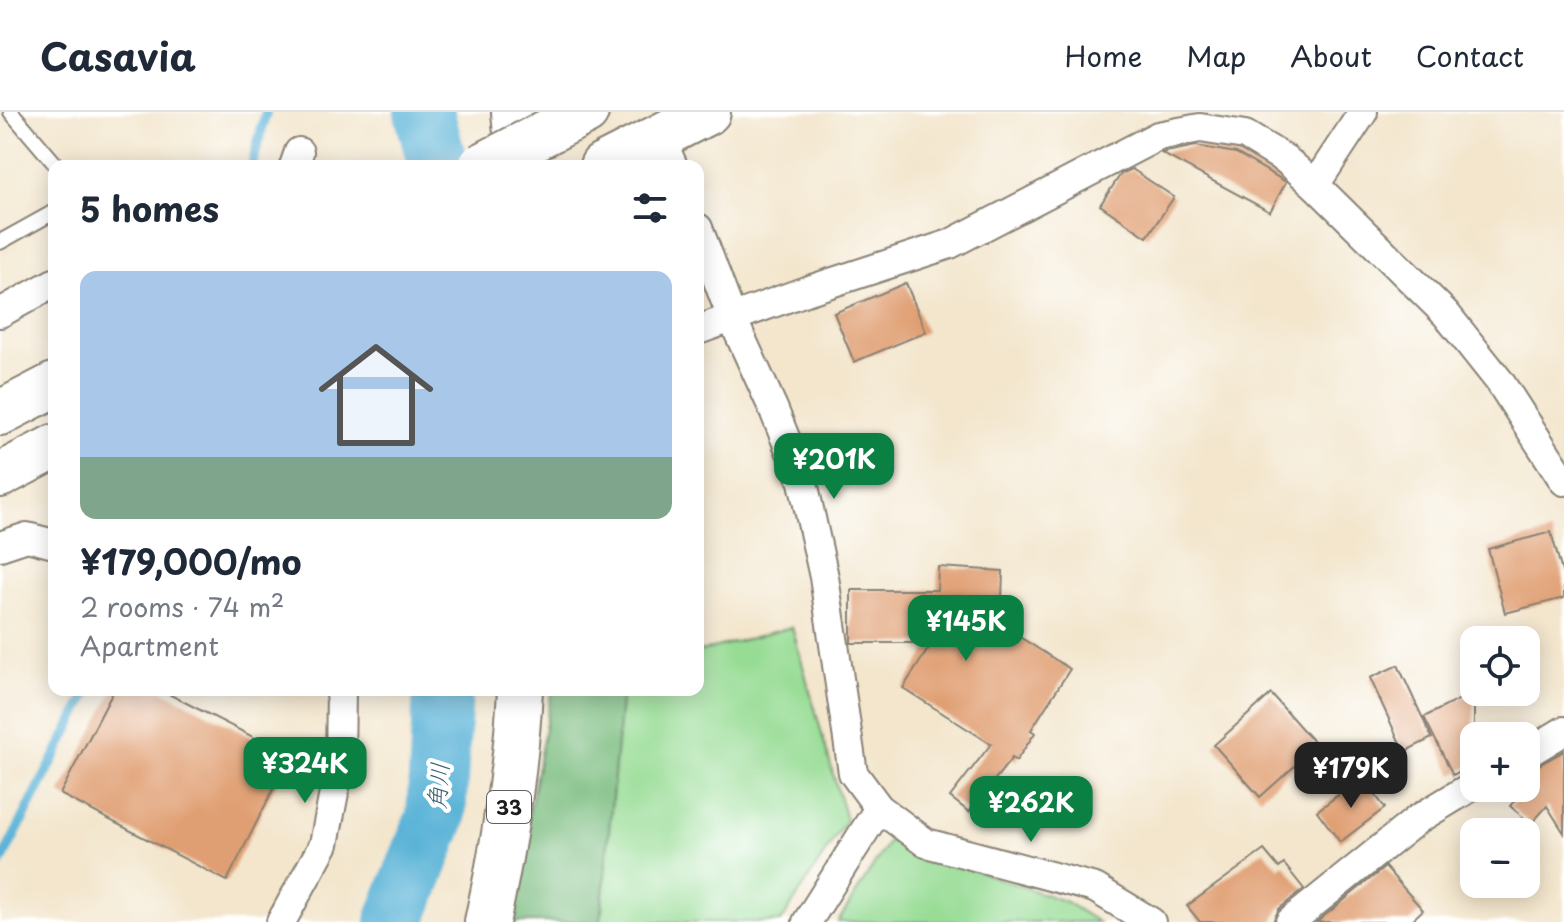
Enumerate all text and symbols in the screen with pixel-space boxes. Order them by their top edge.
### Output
text: Casavia [40,27,196,84]
text: Home [1064,34,1142,77]
text: Map [1186,34,1246,77]
text: About [1290,34,1372,77]
text: Contact [1416,34,1524,77]
text: 5 homes [80,182,219,234]
icon: filters [628,186,672,230]
icon: home [304,323,448,467]
pin: ¥201K [778,433,890,501]
text: ¥201K [792,439,876,478]
text: ¥179,000/mo [80,535,301,587]
text: 2 rooms · 74 m² [80,587,284,626]
pin: ¥145K [910,595,1022,663]
text: ¥145K [926,601,1006,640]
text: Apartment [80,626,219,665]
map controls [1460,626,1540,898]
button: locate [1460,626,1540,706]
button: + [1460,722,1540,802]
pin: ¥324K [249,737,361,805]
pin: ¥179K [1295,742,1407,810]
text: ¥324K [262,743,348,782]
text: ¥179K [1312,748,1390,787]
water label: 角川 [417,761,457,811]
pin: ¥262K [975,776,1087,844]
text: ¥262K [988,782,1074,821]
road number: 33 [487,791,531,823]
button: − [1460,818,1540,898]

